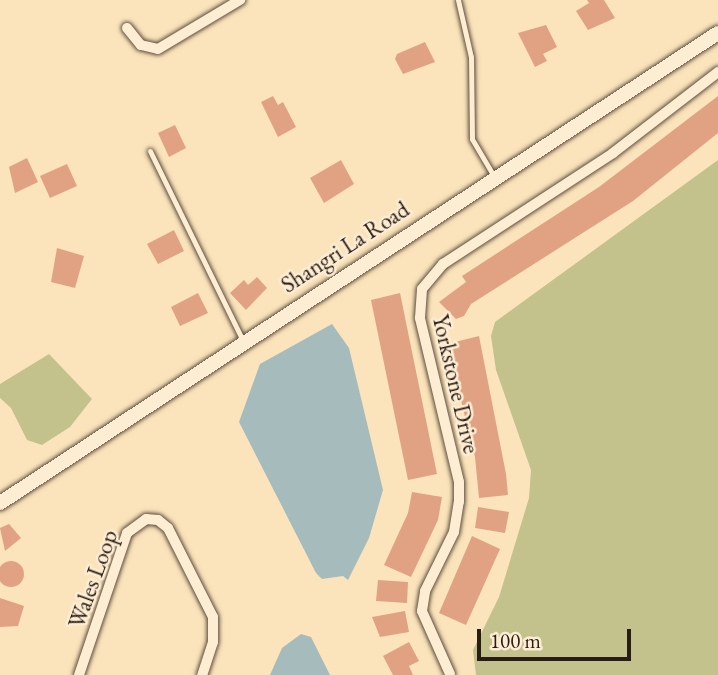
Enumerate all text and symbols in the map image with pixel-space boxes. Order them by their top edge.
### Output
street label: Shangri La Road [276,195,414,299]
street label: Yorkstone Drive [427,312,485,456]
street label: Wales Loop [62,526,124,632]
scale bar [480,616,634,660]
text: 100 m [490,627,541,654]

